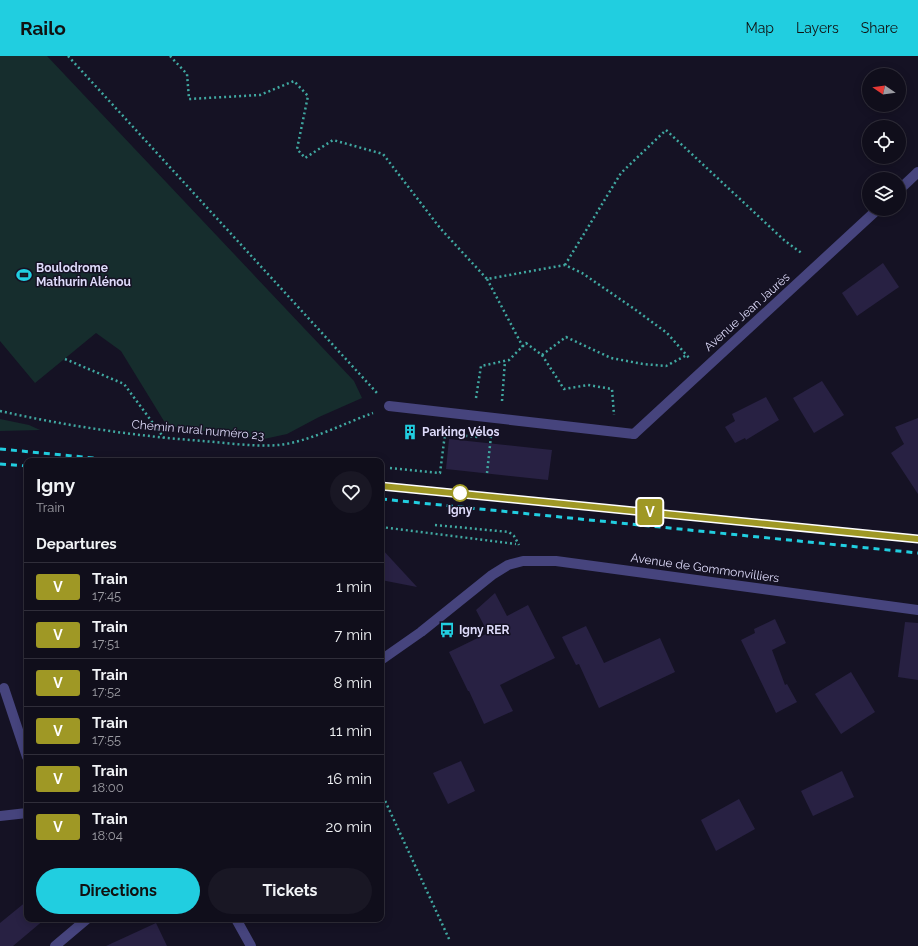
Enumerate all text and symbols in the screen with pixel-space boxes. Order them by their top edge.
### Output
text: Railo [20,17,66,39]
text: Map [746,20,774,36]
text: Layers [796,20,839,36]
text: Share [861,20,898,36]
north arrow [862,68,906,112]
map controls [862,68,906,216]
button: locate [862,120,906,164]
button: layers [862,172,906,216]
place label: Boulodrome Mathurin Alénou [36,261,131,289]
sports icon: Boulodrome Mathurin Alénou [15,266,33,284]
street label: Avenue Jean Jaurès [701,270,793,354]
street label: Chemin rural numéro 23 [131,417,265,443]
building icon: Parking Vélos [401,423,419,441]
place label: Parking Vélos [422,425,500,439]
button: heart [330,471,372,513]
text: Igny [36,474,75,496]
marker: Igny [451,484,469,502]
line badge: V [637,499,663,525]
text: Train [36,500,65,515]
place label: Igny [448,503,473,517]
text: V [645,504,655,520]
text: Departures [36,535,117,553]
street label: Avenue de Gommonvilliers [630,551,780,585]
text: Train [92,570,128,588]
text: 1 min [336,578,372,596]
text: V [53,579,63,595]
text: 17:45 [92,588,121,603]
text: Train [92,618,128,636]
bus stop icon: Igny RER [438,621,456,639]
place label: Igny RER [459,623,509,637]
text: 7 min [334,626,372,644]
text: V [53,627,63,643]
text: 17:51 [92,636,120,651]
text: Train [92,666,128,684]
text: 8 min [333,674,372,692]
text: V [53,675,63,691]
text: 17:52 [92,684,121,699]
text: Train [92,714,128,732]
text: 11 min [330,722,372,740]
text: V [53,723,63,739]
text: 17:55 [92,732,121,747]
text: Train [92,762,128,780]
text: 16 min [327,770,372,788]
text: V [53,771,63,787]
text: 18:00 [92,780,124,795]
text: Train [92,810,128,828]
text: 20 min [325,818,372,836]
text: V [53,819,63,835]
text: 18:04 [92,828,123,843]
button: Directions [36,868,200,914]
button: Tickets [208,868,372,914]

